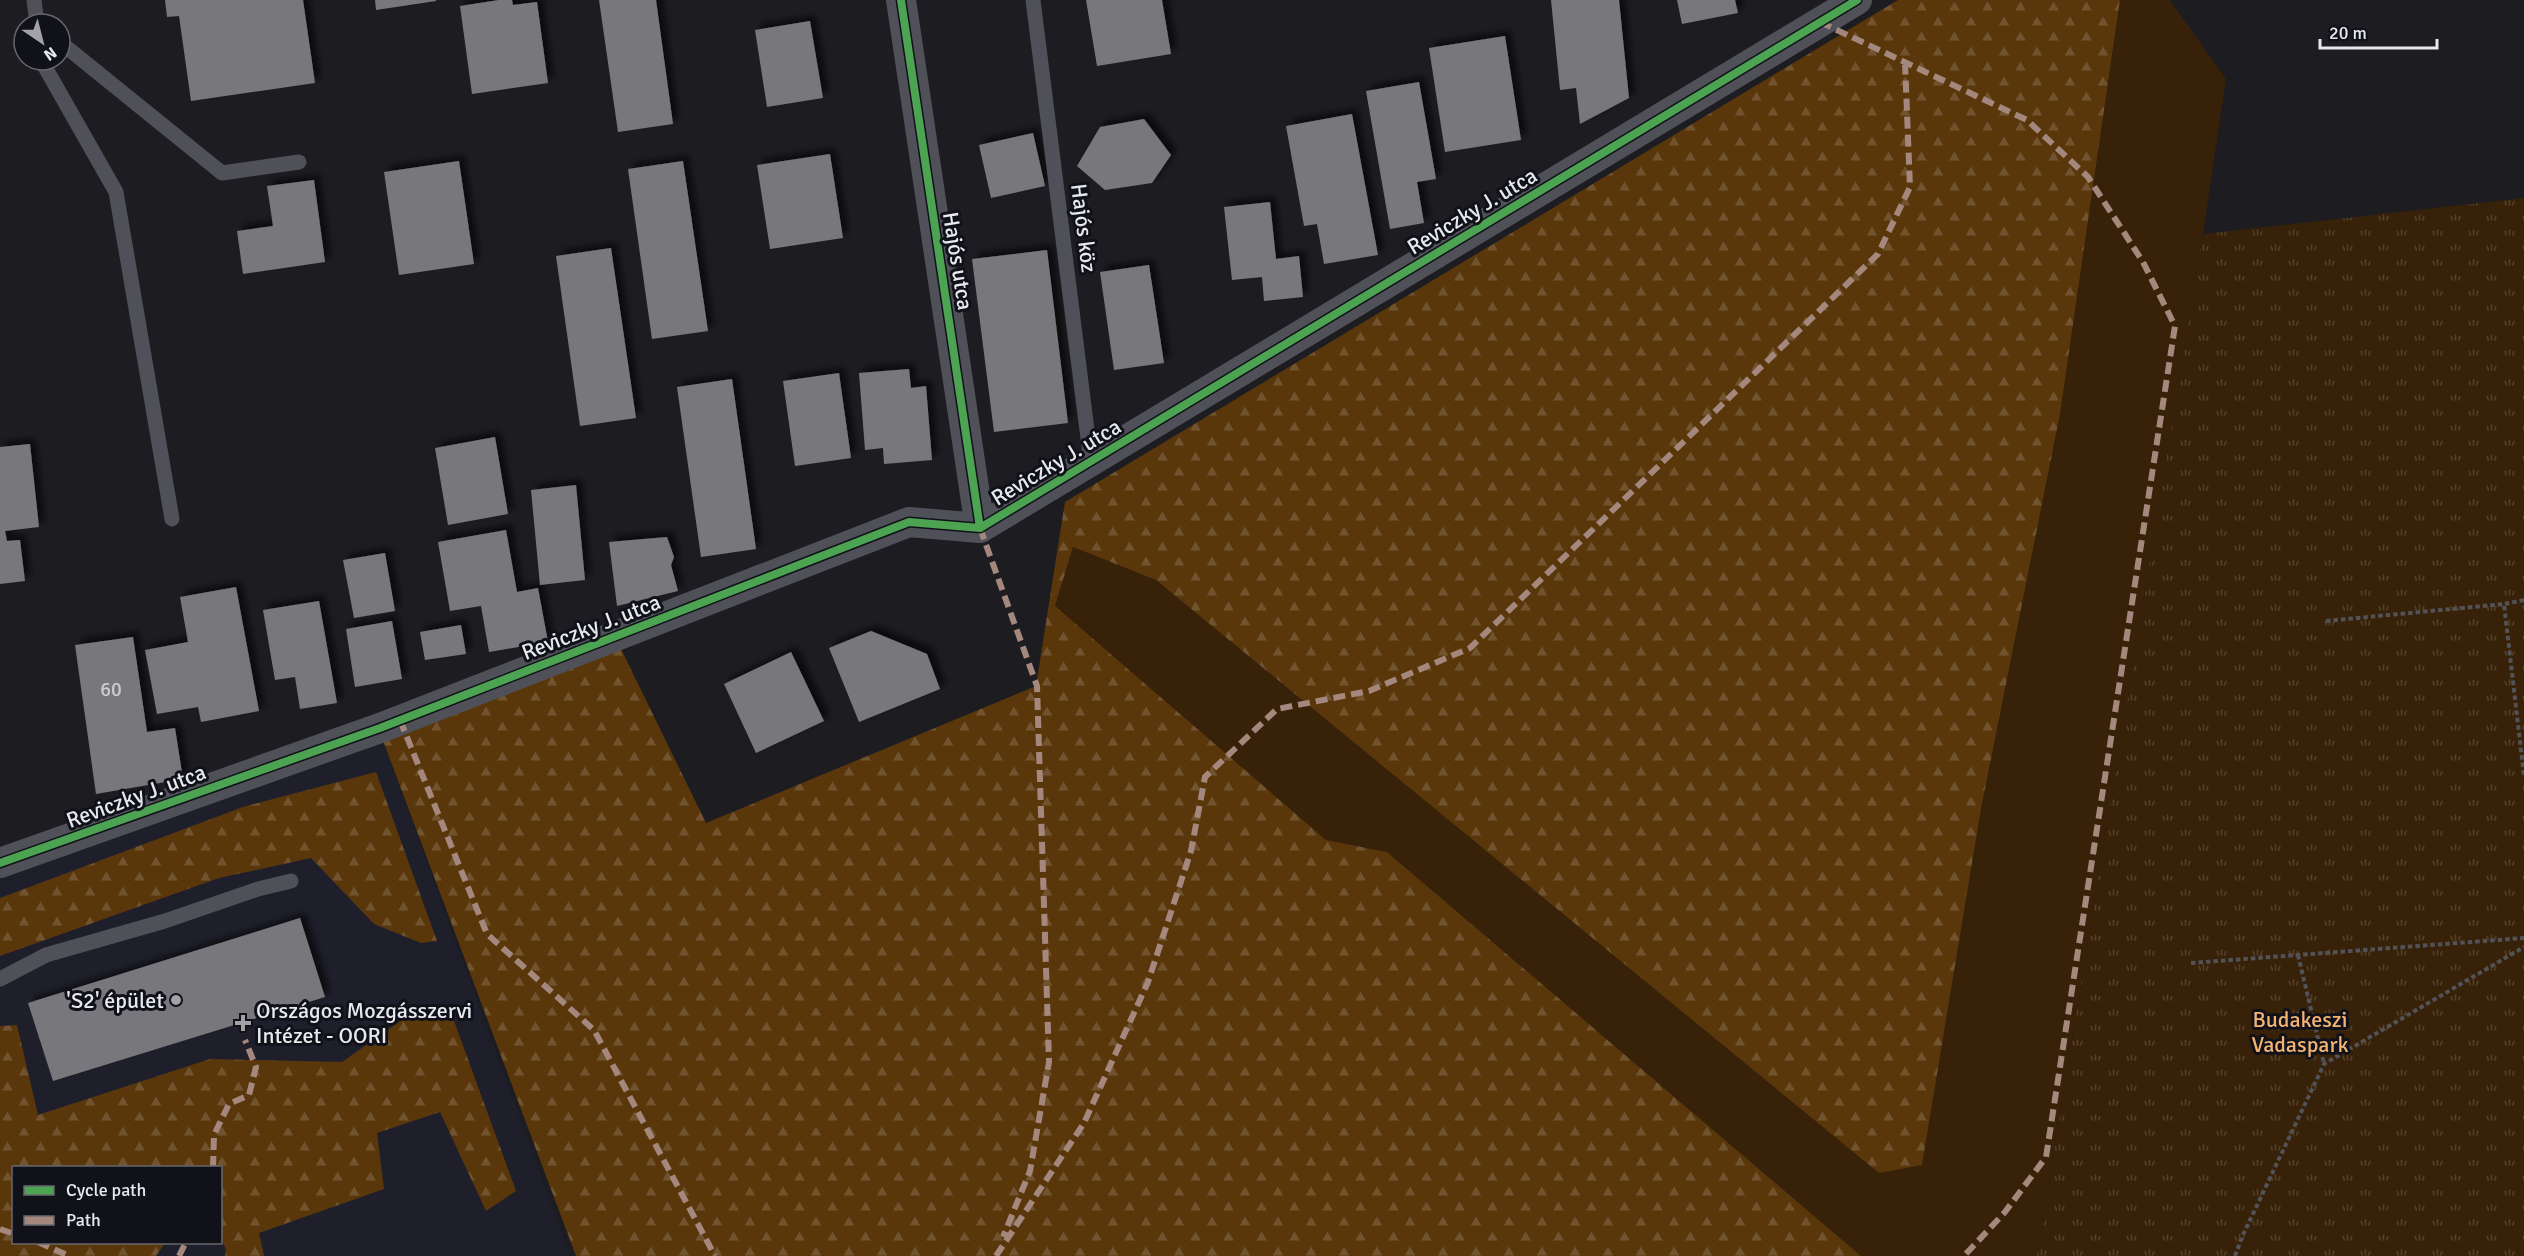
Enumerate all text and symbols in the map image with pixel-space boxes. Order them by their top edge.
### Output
north arrow [12,12,72,72]
scale bar [2320,12,2437,50]
text: 20 m [2329,22,2367,44]
text: N [40,42,60,65]
street label: Reviczky J. utca [1402,162,1542,260]
street label: Hajós köz [1065,182,1103,274]
street label: Hajós utca [937,210,979,312]
street label: Reviczky J. utca [986,413,1126,511]
street label: Reviczky J. utca [518,588,664,666]
house number: 60 [100,677,122,702]
street label: Reviczky J. utca [62,758,210,834]
place label: 'S2' épület [66,987,164,1014]
marker: 'S2' épület [169,993,183,1007]
place label: Országos Mozgásszervi Intézet - OORI [256,997,472,1049]
park label: Budakeszi Vadaspark [2251,1006,2349,1058]
marker: Országos Mozgásszervi Intézet - OORI [234,1014,252,1032]
legend [12,1166,222,1244]
text: Cycle path [66,1179,146,1201]
text: Path [66,1209,101,1231]

